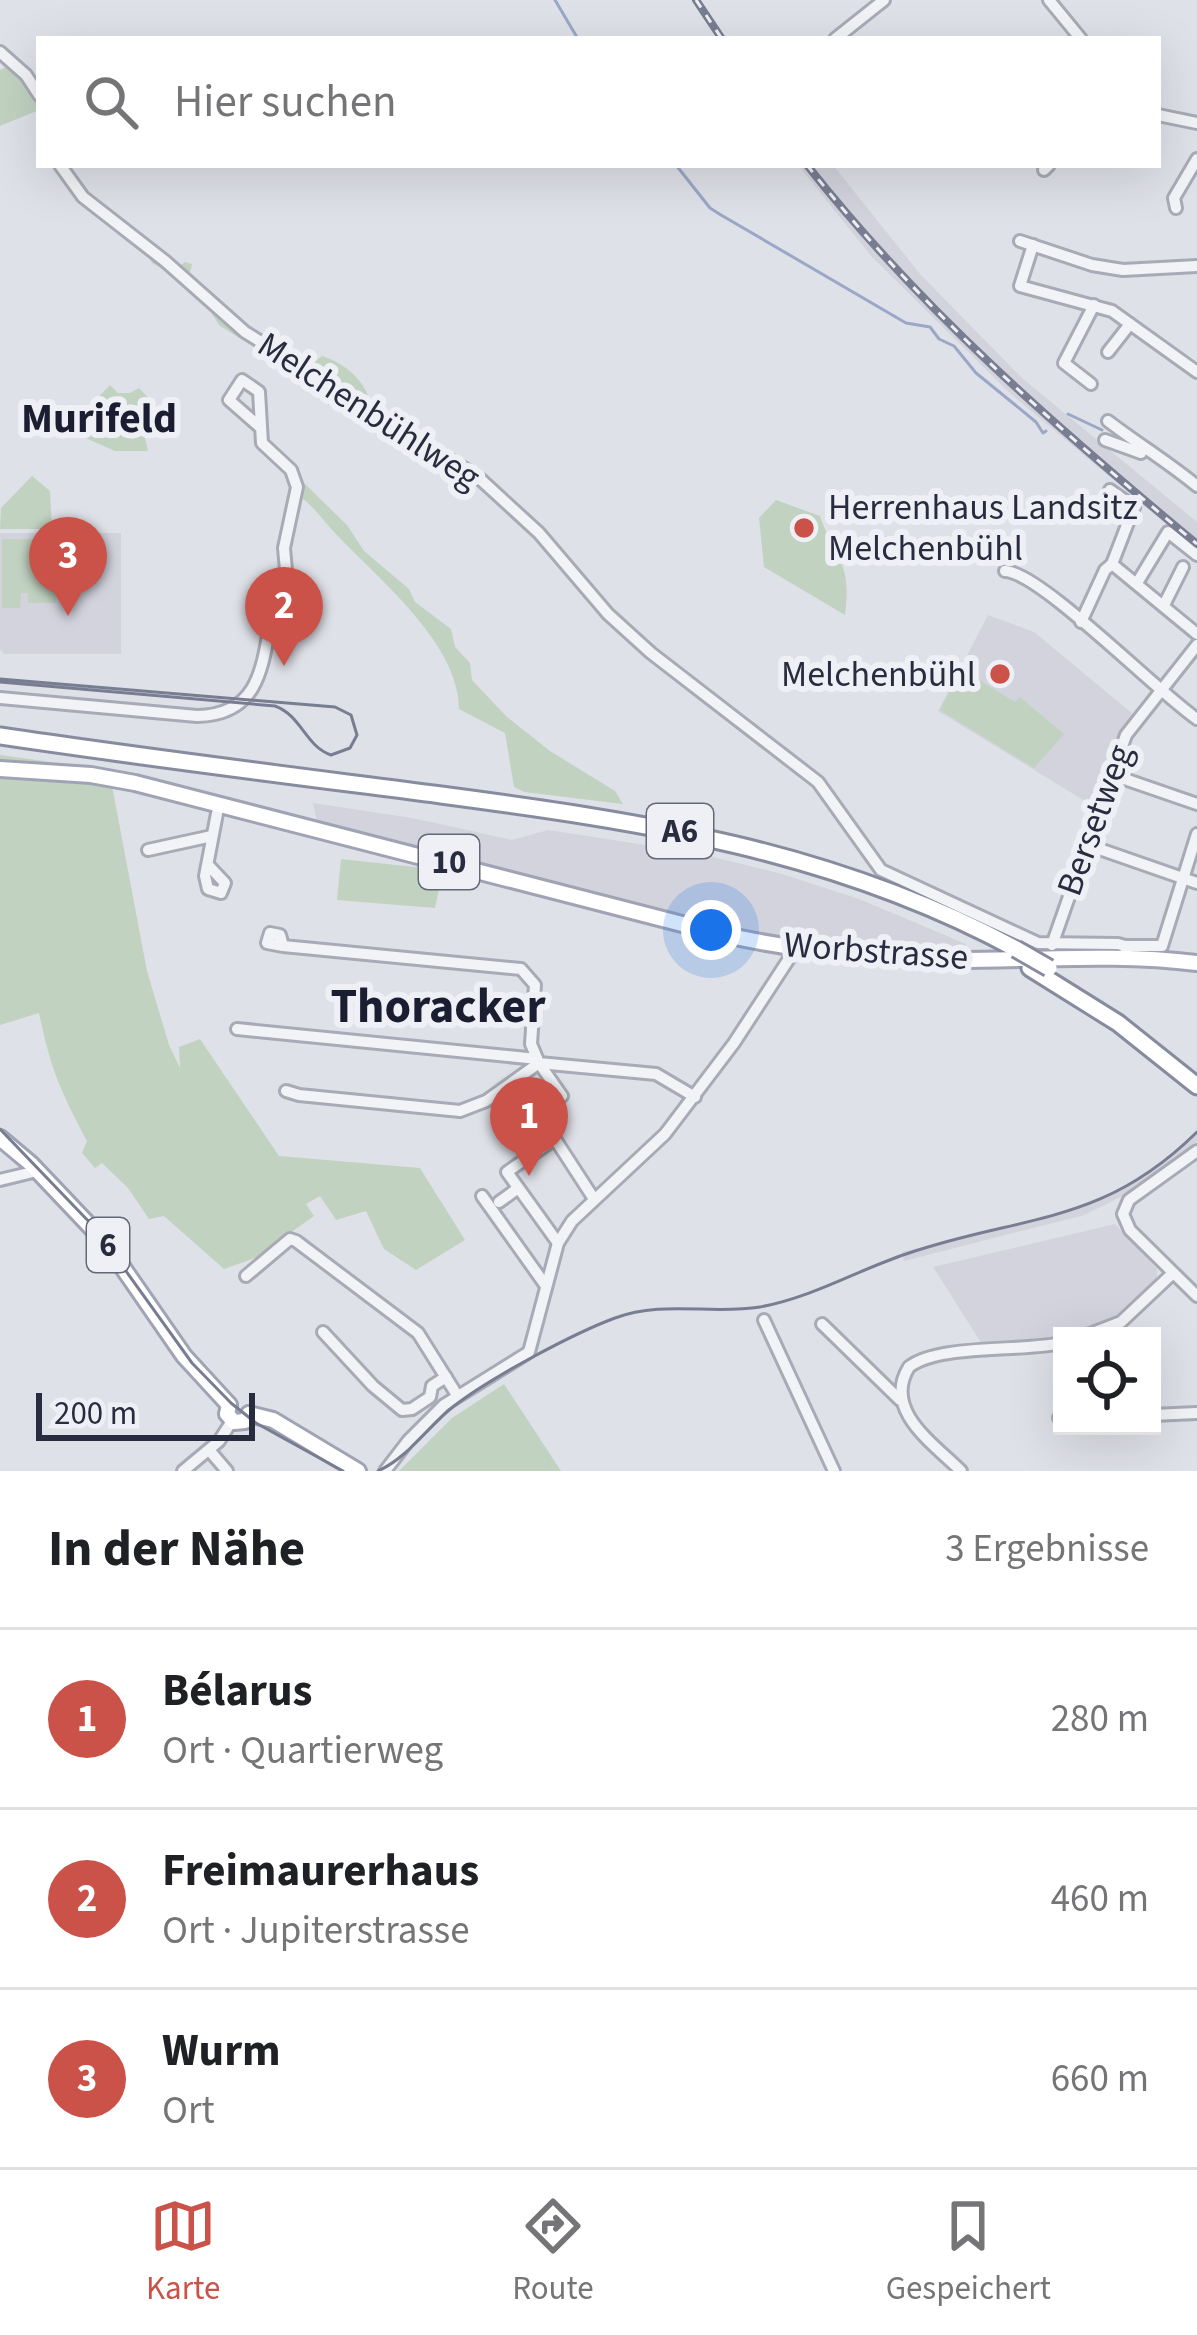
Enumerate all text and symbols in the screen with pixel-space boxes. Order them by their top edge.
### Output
search box [36,36,1161,168]
icon: search [78,69,144,135]
text: Hier suchen [174,70,397,134]
street label: Melchenbühlweg [248,320,490,502]
district label: Murifeld [21,389,177,449]
place label: Herrenhaus Landsitz Melchenbühl [828,482,1138,574]
marker: Herrenhaus Landsitz Melchenbühl [791,515,817,541]
pin: 3 [29,517,107,616]
pin: 2 [245,567,323,666]
place label: Melchenbühl [781,649,976,700]
marker: Melchenbühl [987,661,1013,687]
street label: Bersetweg [1044,737,1146,903]
road number: A6 [647,804,713,858]
road number: 10 [419,835,479,889]
your location [681,900,741,960]
street label: Worbstrasse [782,919,970,983]
district label: Thoracker [330,973,546,1041]
pin: 1 [490,1077,568,1176]
road number: 6 [87,1218,129,1272]
map controls [1053,1327,1161,1435]
button: locate [1053,1327,1161,1435]
scale bar [36,1387,255,1440]
text: 200 m [54,1390,137,1437]
text: In der Nähe [48,1513,305,1585]
text: 3 Ergebnisse [945,1521,1149,1577]
text: Bélarus [162,1659,313,1723]
text: 1 [77,1691,97,1747]
text: 280 m [1051,1691,1149,1747]
text: Ort · Quartierweg [162,1723,443,1779]
text: Freimaurerhaus [162,1839,479,1903]
text: 2 [77,1871,97,1927]
text: 460 m [1051,1871,1149,1927]
text: Ort · Jupiterstrasse [162,1903,469,1959]
text: Wurm [162,2019,281,2083]
text: 3 [77,2051,97,2107]
text: 660 m [1051,2051,1149,2107]
text: Ort [162,2083,215,2139]
tab: Karte [146,2193,220,2312]
tab: Route [512,2193,594,2312]
tab: Gespeichert [886,2193,1051,2312]

